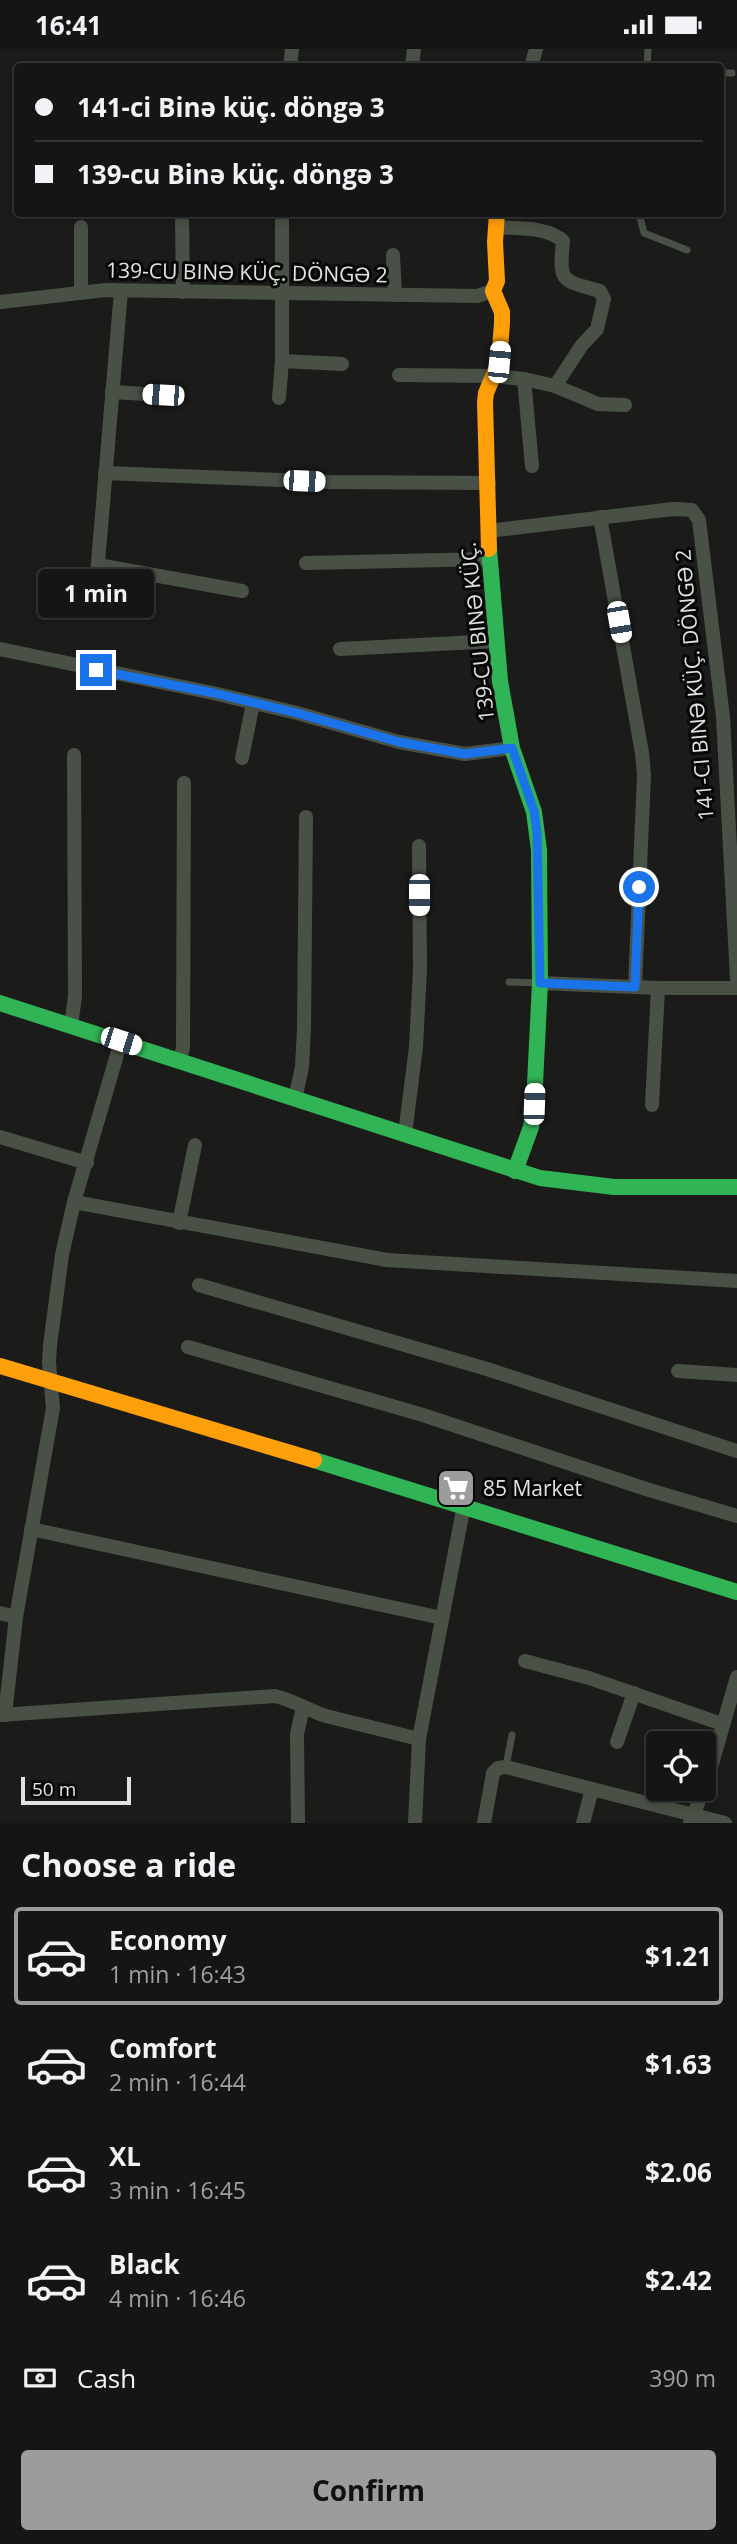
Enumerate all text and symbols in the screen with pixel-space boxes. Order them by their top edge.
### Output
text: 16:41 [35,7,102,43]
text: 141-ci Binə küç. döngə 3 [77,89,385,125]
text: 139-cu Binə küç. döngə 3 [77,156,394,192]
street label: 139-CU BINƏ KÜÇ. DÖNGƏ 2 [106,256,388,288]
car [487,340,512,384]
car [142,383,185,407]
car [283,470,326,492]
street label: 139-CU BINƏ KÜÇ. [454,541,500,723]
street label: 141-CI BINƏ KÜÇ. DÖNGƏ 2 [668,548,720,822]
callout: 1 min [38,569,154,617]
text: 1 min [64,577,128,609]
car [606,599,633,645]
route end [80,654,112,686]
route start [623,871,655,903]
car [409,874,430,916]
car [98,1025,145,1057]
car [523,1083,546,1125]
supermarket icon: 85 Market [435,1467,477,1509]
place label: 85 Market [483,1474,582,1502]
map controls [646,1731,716,1801]
button: locate [646,1731,716,1801]
scale bar [21,1774,131,1806]
text: 50 m [32,1776,76,1802]
text: Choose a ride [21,1843,236,1886]
text: Economy [109,1922,227,1958]
icon: car [25,1925,88,1988]
text: $1.21 [645,1938,712,1974]
text: 1 min · 16:43 [109,1958,246,1990]
text: Comfort [109,2030,216,2066]
icon: car [25,2033,88,2096]
text: $1.63 [645,2046,712,2082]
text: 2 min · 16:44 [109,2066,246,2098]
text: XL [109,2138,141,2174]
icon: car [25,2141,88,2204]
text: $2.06 [645,2154,712,2190]
text: 3 min · 16:45 [109,2174,246,2206]
text: Black [109,2246,180,2282]
icon: car [25,2249,88,2312]
text: $2.42 [645,2262,712,2298]
text: 4 min · 16:46 [109,2282,246,2314]
icon: cash [21,2359,59,2397]
text: Cash [77,2360,136,2396]
text: 390 m [649,2362,716,2394]
button: Confirm [21,2450,716,2530]

